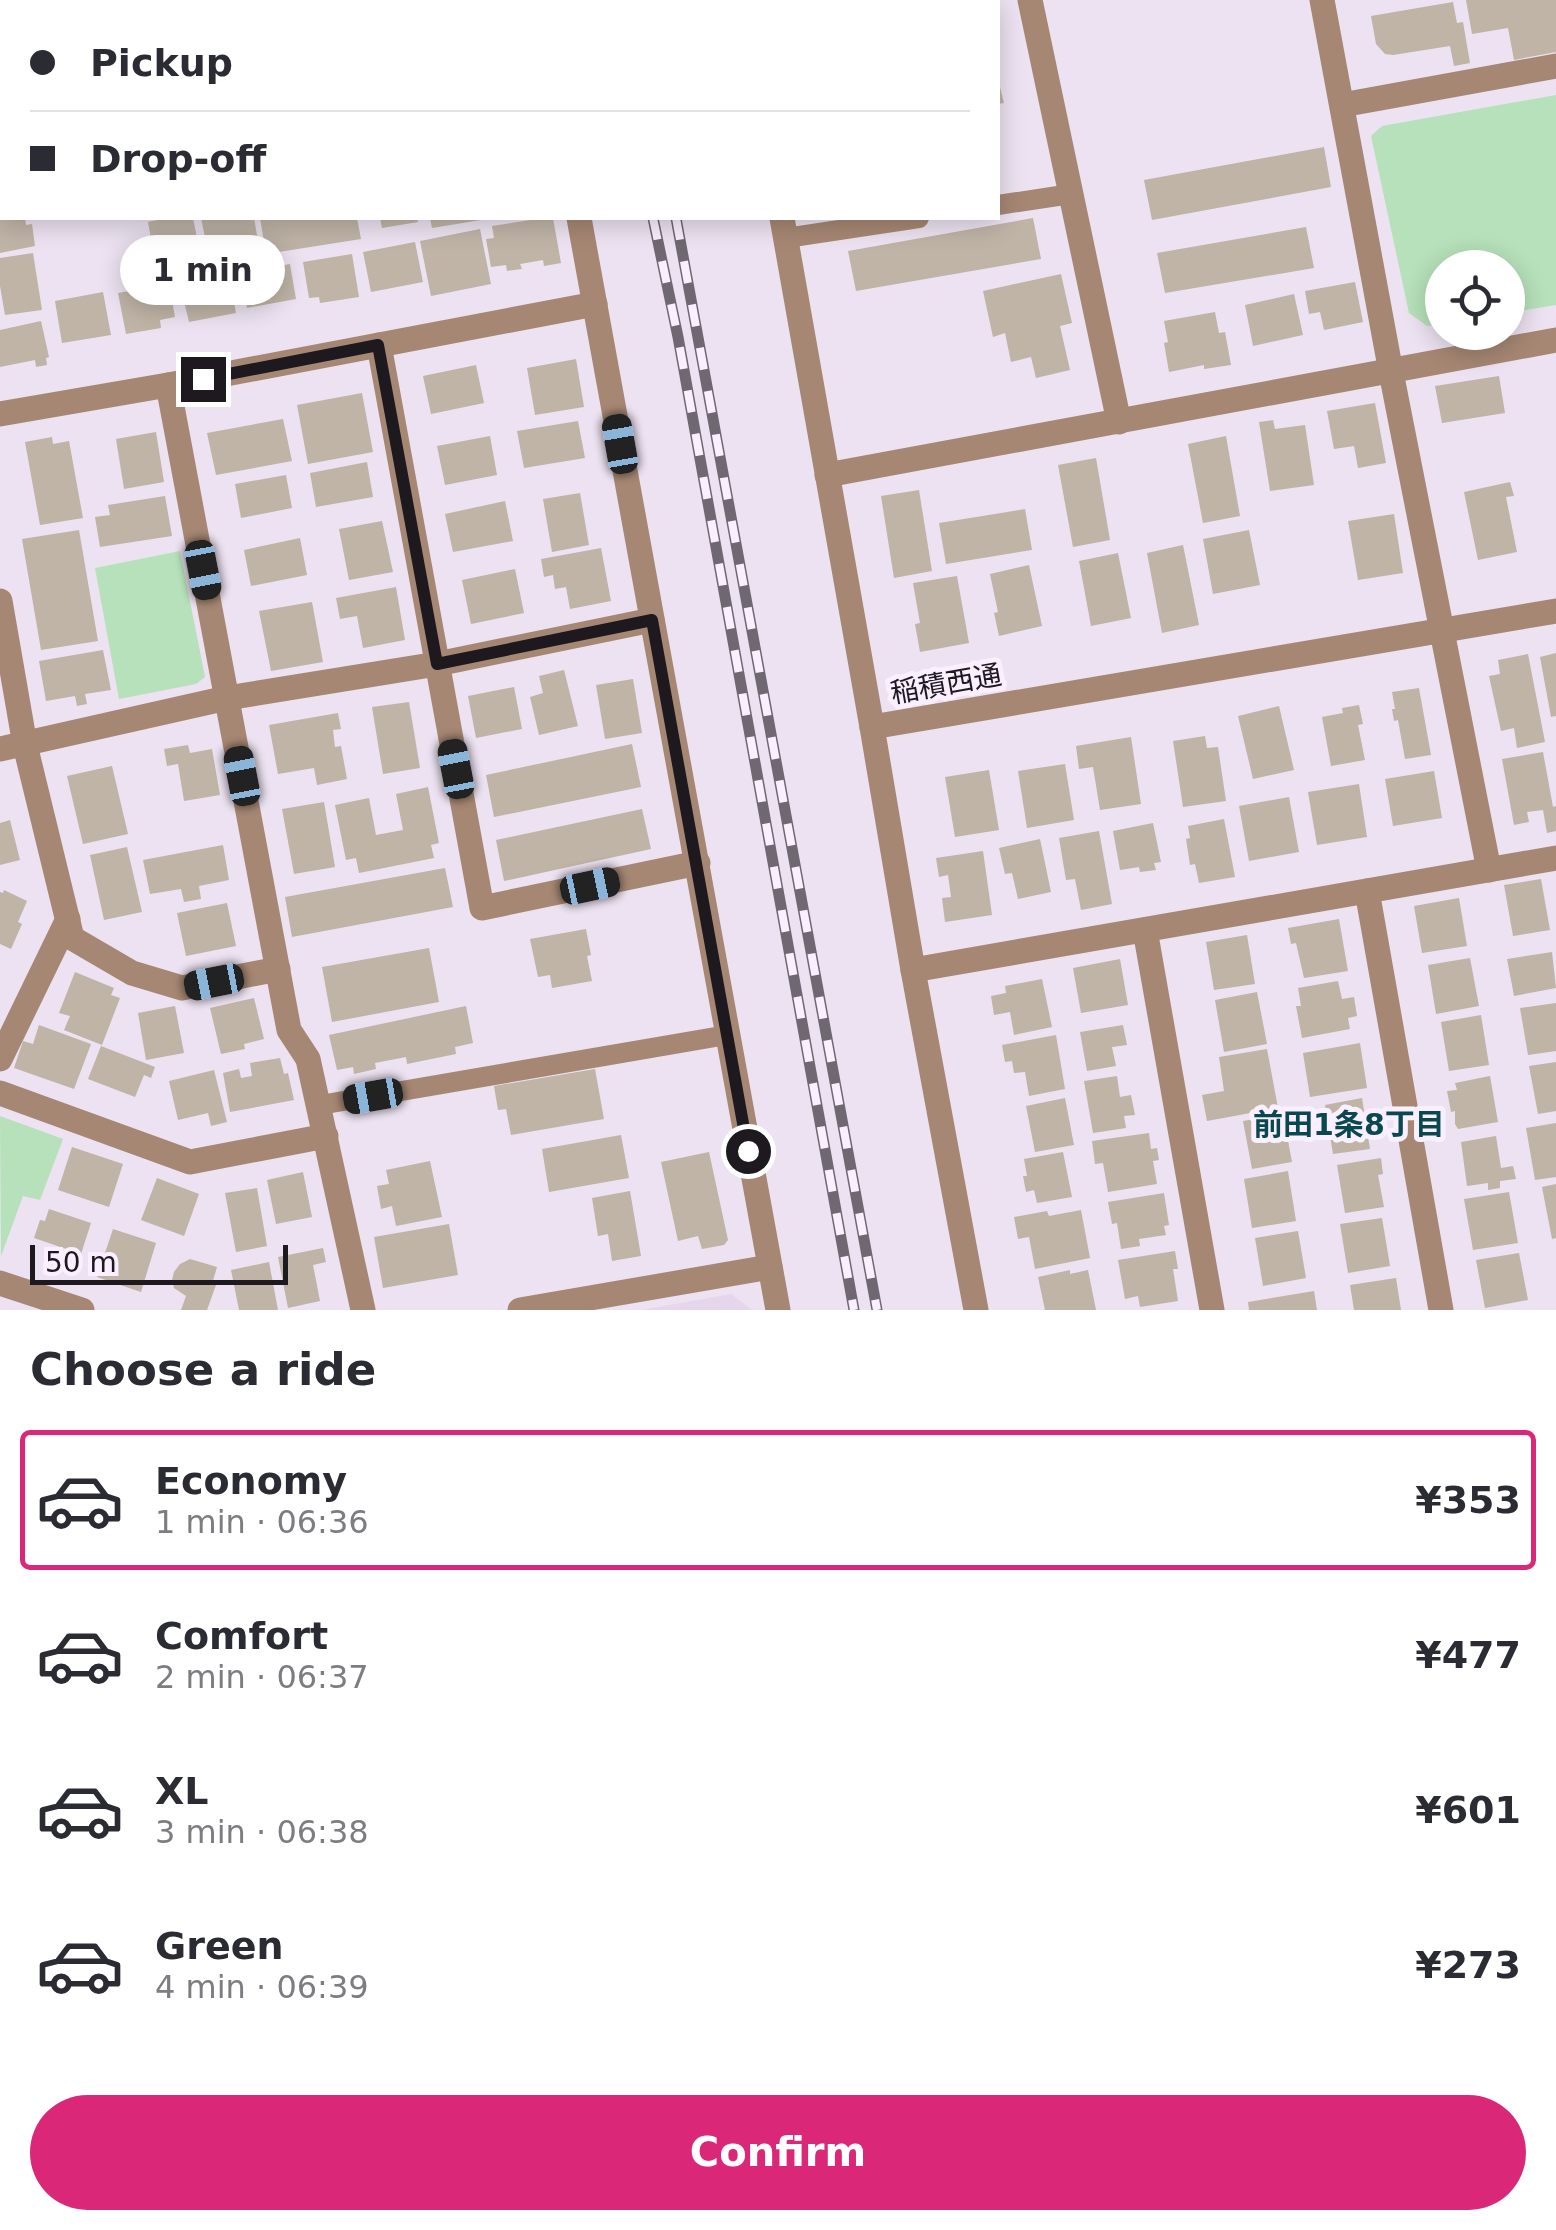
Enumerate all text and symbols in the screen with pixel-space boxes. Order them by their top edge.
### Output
text: Pickup [90,41,233,85]
text: Drop-off [90,137,266,181]
callout: 1 min [120,234,286,304]
map controls [1425,250,1525,350]
button: locate [1425,250,1525,350]
text: 1 min [152,251,253,289]
route end [181,357,226,402]
car [600,412,640,476]
car [183,538,223,602]
street label: 稲積西通 [888,658,1004,710]
car [436,737,476,801]
car [222,744,262,808]
car [558,865,622,907]
car [182,962,246,1002]
car [341,1076,405,1116]
district label: 前田1条8丁目 [1253,1107,1445,1142]
route start [726,1129,771,1174]
scale bar [30,1240,288,1284]
text: 50 m [45,1246,117,1279]
text: Choose a ride [30,1343,376,1396]
icon: car [35,1455,125,1545]
text: Economy [155,1459,347,1503]
text: ¥353 [1415,1478,1521,1522]
text: 1 min · 06:36 [155,1503,369,1541]
icon: car [35,1610,125,1700]
text: Comfort [155,1614,328,1658]
text: ¥477 [1415,1633,1521,1677]
text: 2 min · 06:37 [155,1658,369,1696]
icon: car [35,1765,125,1855]
text: XL [155,1769,209,1813]
text: ¥601 [1415,1788,1521,1832]
text: 3 min · 06:38 [155,1813,369,1851]
icon: car [35,1920,125,2010]
text: Green [155,1924,284,1968]
text: ¥273 [1415,1943,1521,1987]
text: 4 min · 06:39 [155,1968,369,2006]
button: Confirm [30,2095,1526,2210]

